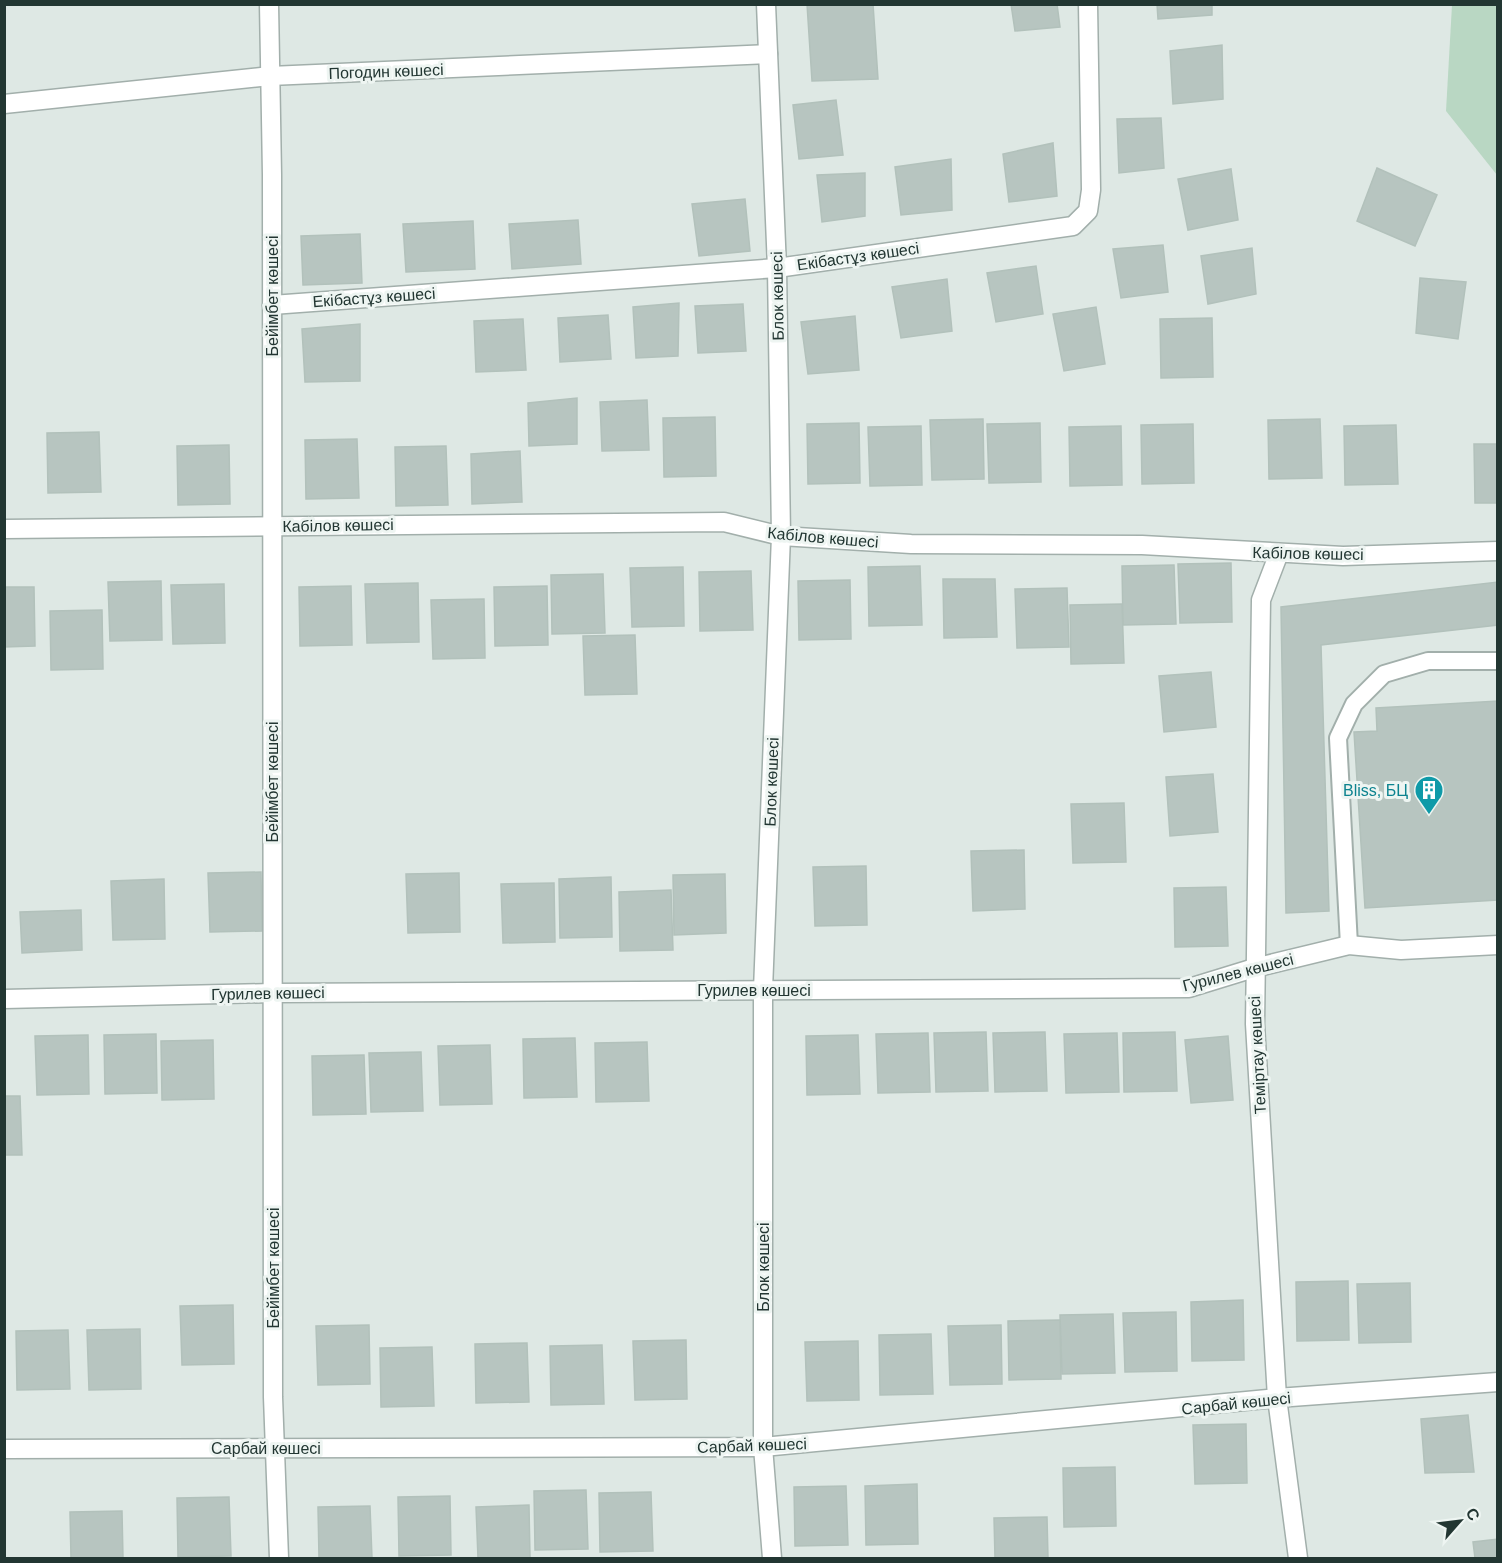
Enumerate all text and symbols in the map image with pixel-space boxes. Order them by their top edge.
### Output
street label: Погодин көшесі [328,61,444,82]
street label: Бейімбет көшесі [264,235,281,357]
street label: Екібастұз көшесі [796,240,920,273]
street label: Блок көшесі [768,251,787,341]
street label: Екібастұз көшесі [312,285,436,310]
street label: Кабілов көшесі [282,516,394,535]
street label: Кабілов көшесі [767,524,879,551]
street label: Кабілов көшесі [1252,544,1364,563]
street label: Бейімбет көшесі [264,721,281,843]
street label: Блок көшесі [761,737,782,827]
building icon: Bliss, БЦ [1413,774,1445,816]
place label: Bliss, БЦ [1343,782,1408,799]
street label: Гурилев көшесі [1181,950,1295,994]
street label: Гурилев көшесі [697,982,811,999]
street label: Гурилев көшесі [211,984,325,1003]
street label: Теміртау көшесі [1246,995,1269,1115]
street label: Бейімбет көшесі [265,1207,282,1329]
street label: Блок көшесі [755,1222,772,1312]
street label: Сарбай көшесі [1181,1389,1292,1418]
street label: Сарбай көшесі [697,1435,807,1456]
street label: Сарбай көшесі [211,1440,321,1457]
north arrow [1430,1491,1490,1551]
text: С [1463,1505,1483,1524]

